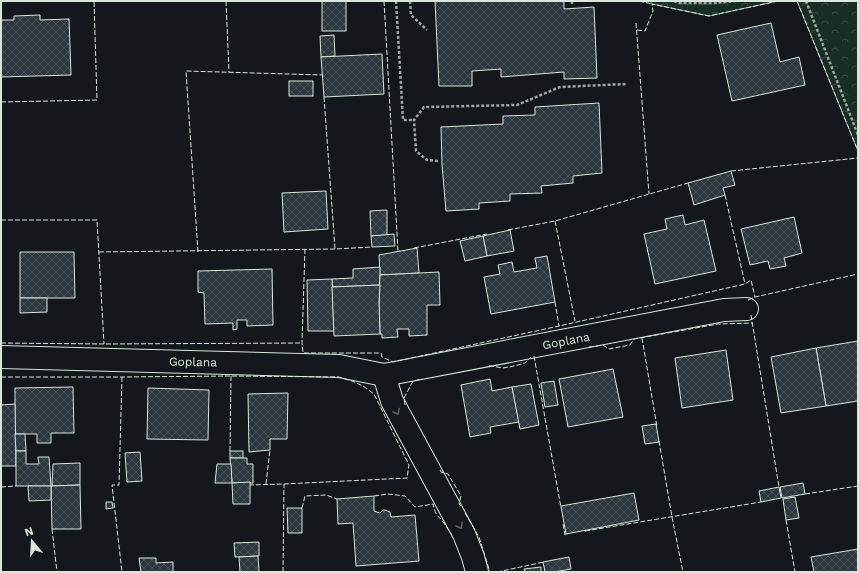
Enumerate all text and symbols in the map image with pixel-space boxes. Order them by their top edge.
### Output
street label: Goplana [541,330,591,352]
street label: Goplana [169,355,217,369]
one-way arrow [393,408,400,415]
north arrow [12,521,52,561]
one-way arrow [455,522,462,529]
text: N [23,525,35,539]

